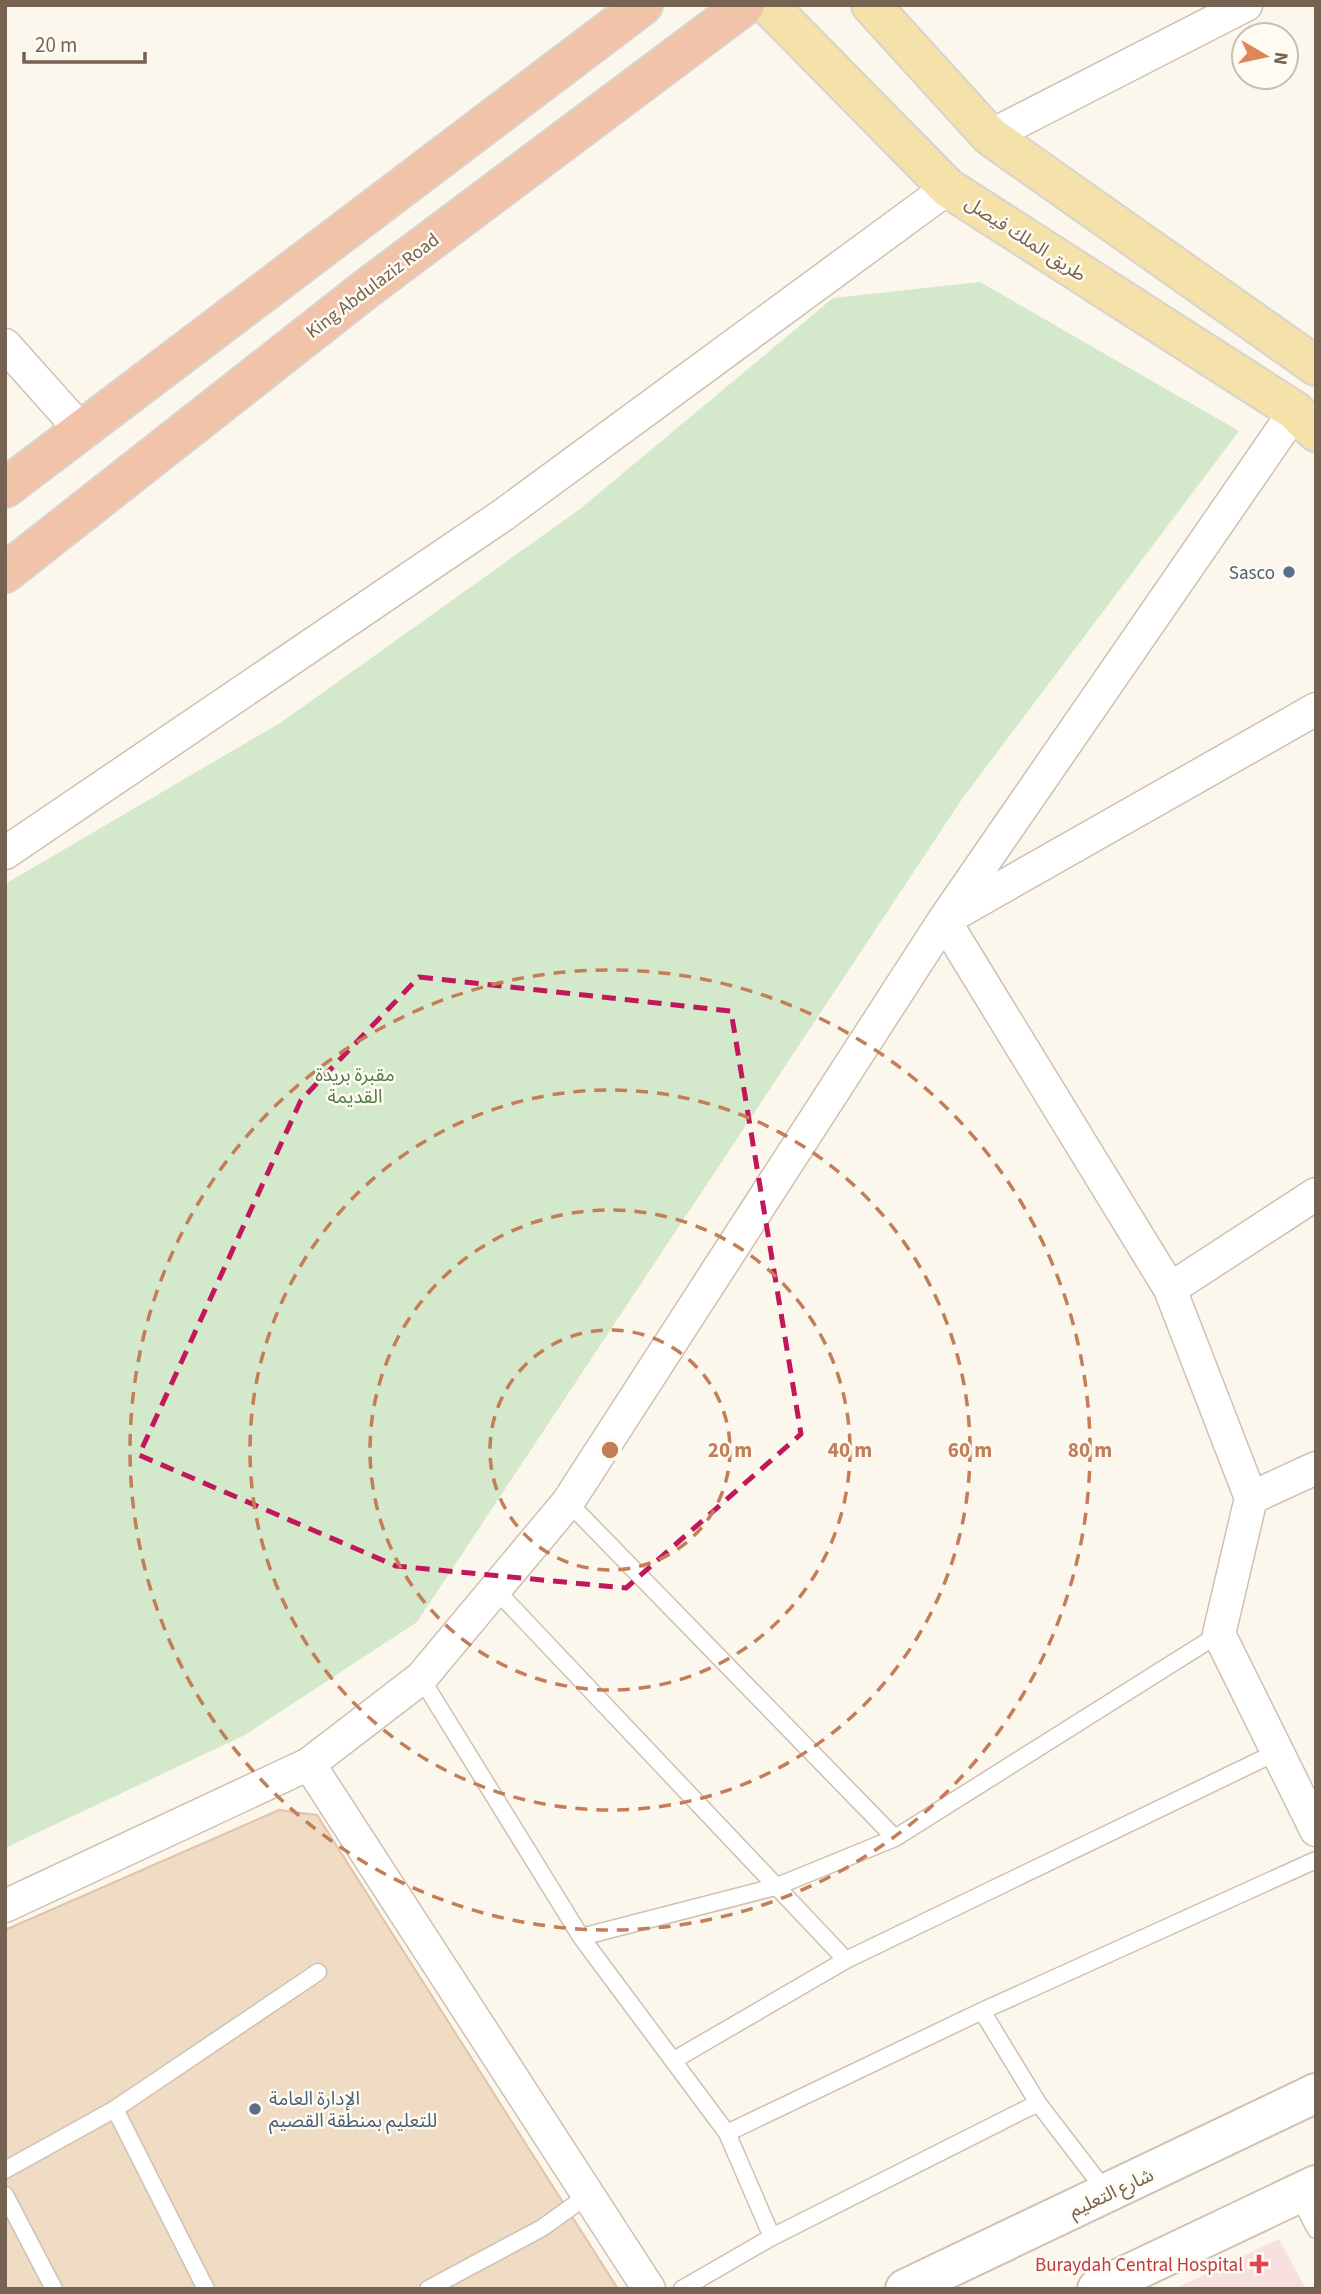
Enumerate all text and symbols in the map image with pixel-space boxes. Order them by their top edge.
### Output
scale bar [24,21,145,65]
north arrow [1230,21,1300,91]
text: 20 m [35,30,77,60]
text: N [1266,50,1295,67]
street label: طريق الملك فيصل [959,190,1091,289]
street label: King Abdulaziz Road [300,227,445,345]
place label: Sasco [1229,560,1275,587]
marker: Sasco [1281,564,1297,580]
park label: مقبرة بريدة القديمة [315,1062,395,1111]
text: 20 m [708,1435,752,1465]
text: 40 m [828,1435,872,1465]
text: 60 m [948,1435,992,1465]
text: 80 m [1068,1435,1112,1465]
centre of rings [598,1438,622,1462]
place label: الإدارة العامة للتعليم بمنطقة القصيم [269,2086,437,2135]
marker: الإدارة العامة للتعليم بمنطقة القصيم [247,2101,263,2117]
street label: شارع التعليم [1065,2162,1158,2225]
place label: Buraydah Central Hospital [1035,2252,1243,2279]
marker: Buraydah Central Hospital [1249,2254,1269,2274]

